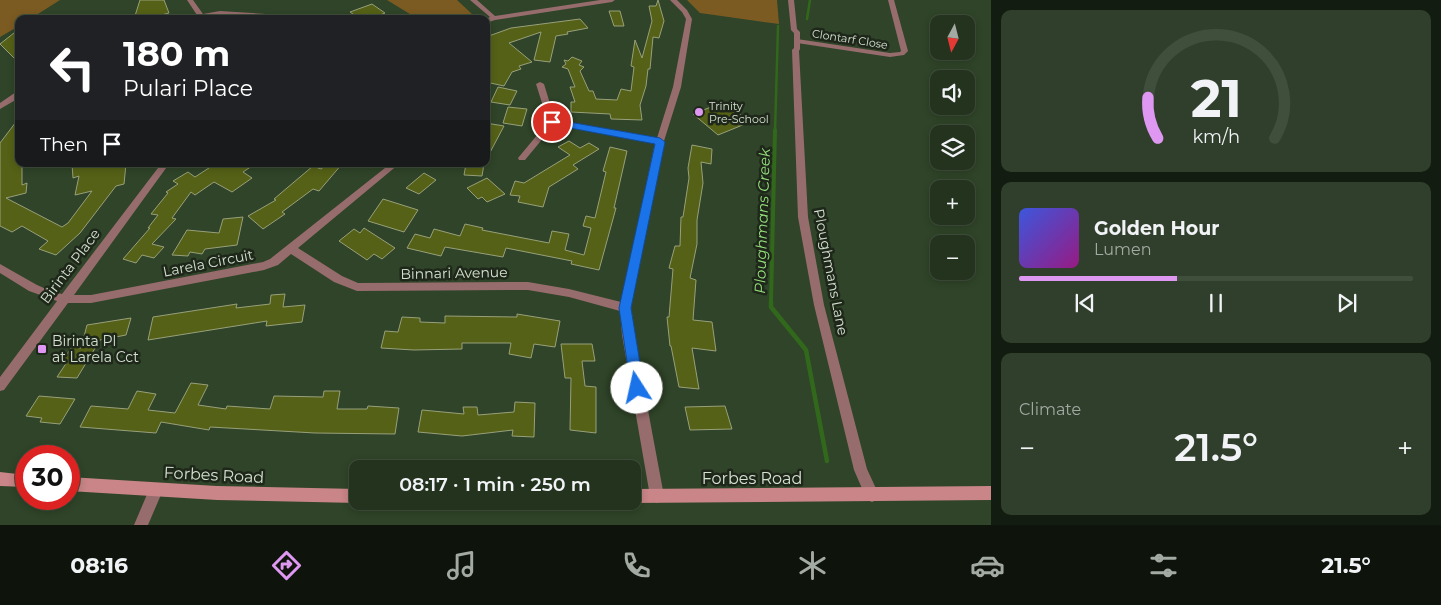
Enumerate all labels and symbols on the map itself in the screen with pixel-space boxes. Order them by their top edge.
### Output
north arrow [930,15,975,60]
street label: Clontarf Close [811,26,889,52]
place label: Trinity Pre-School [709,99,769,126]
pin [531,101,573,143]
marker: Trinity Pre-School [693,106,705,118]
water label: Ploughmans Creek [750,147,774,294]
street label: Ploughmans Lane [810,207,852,337]
street label: Birinta Place [36,225,104,307]
street label: Larela Circuit [161,245,255,281]
street label: Binnari Avenue [400,263,508,283]
place label: Birinta Pl at Larela Cct [52,332,139,366]
marker: Birinta Pl at Larela Cct [36,343,48,355]
position arrow [610,361,662,413]
speed limit sign: 30 [15,445,80,510]
street label: Forbes Road [163,463,265,487]
street label: Forbes Road [702,469,802,488]

